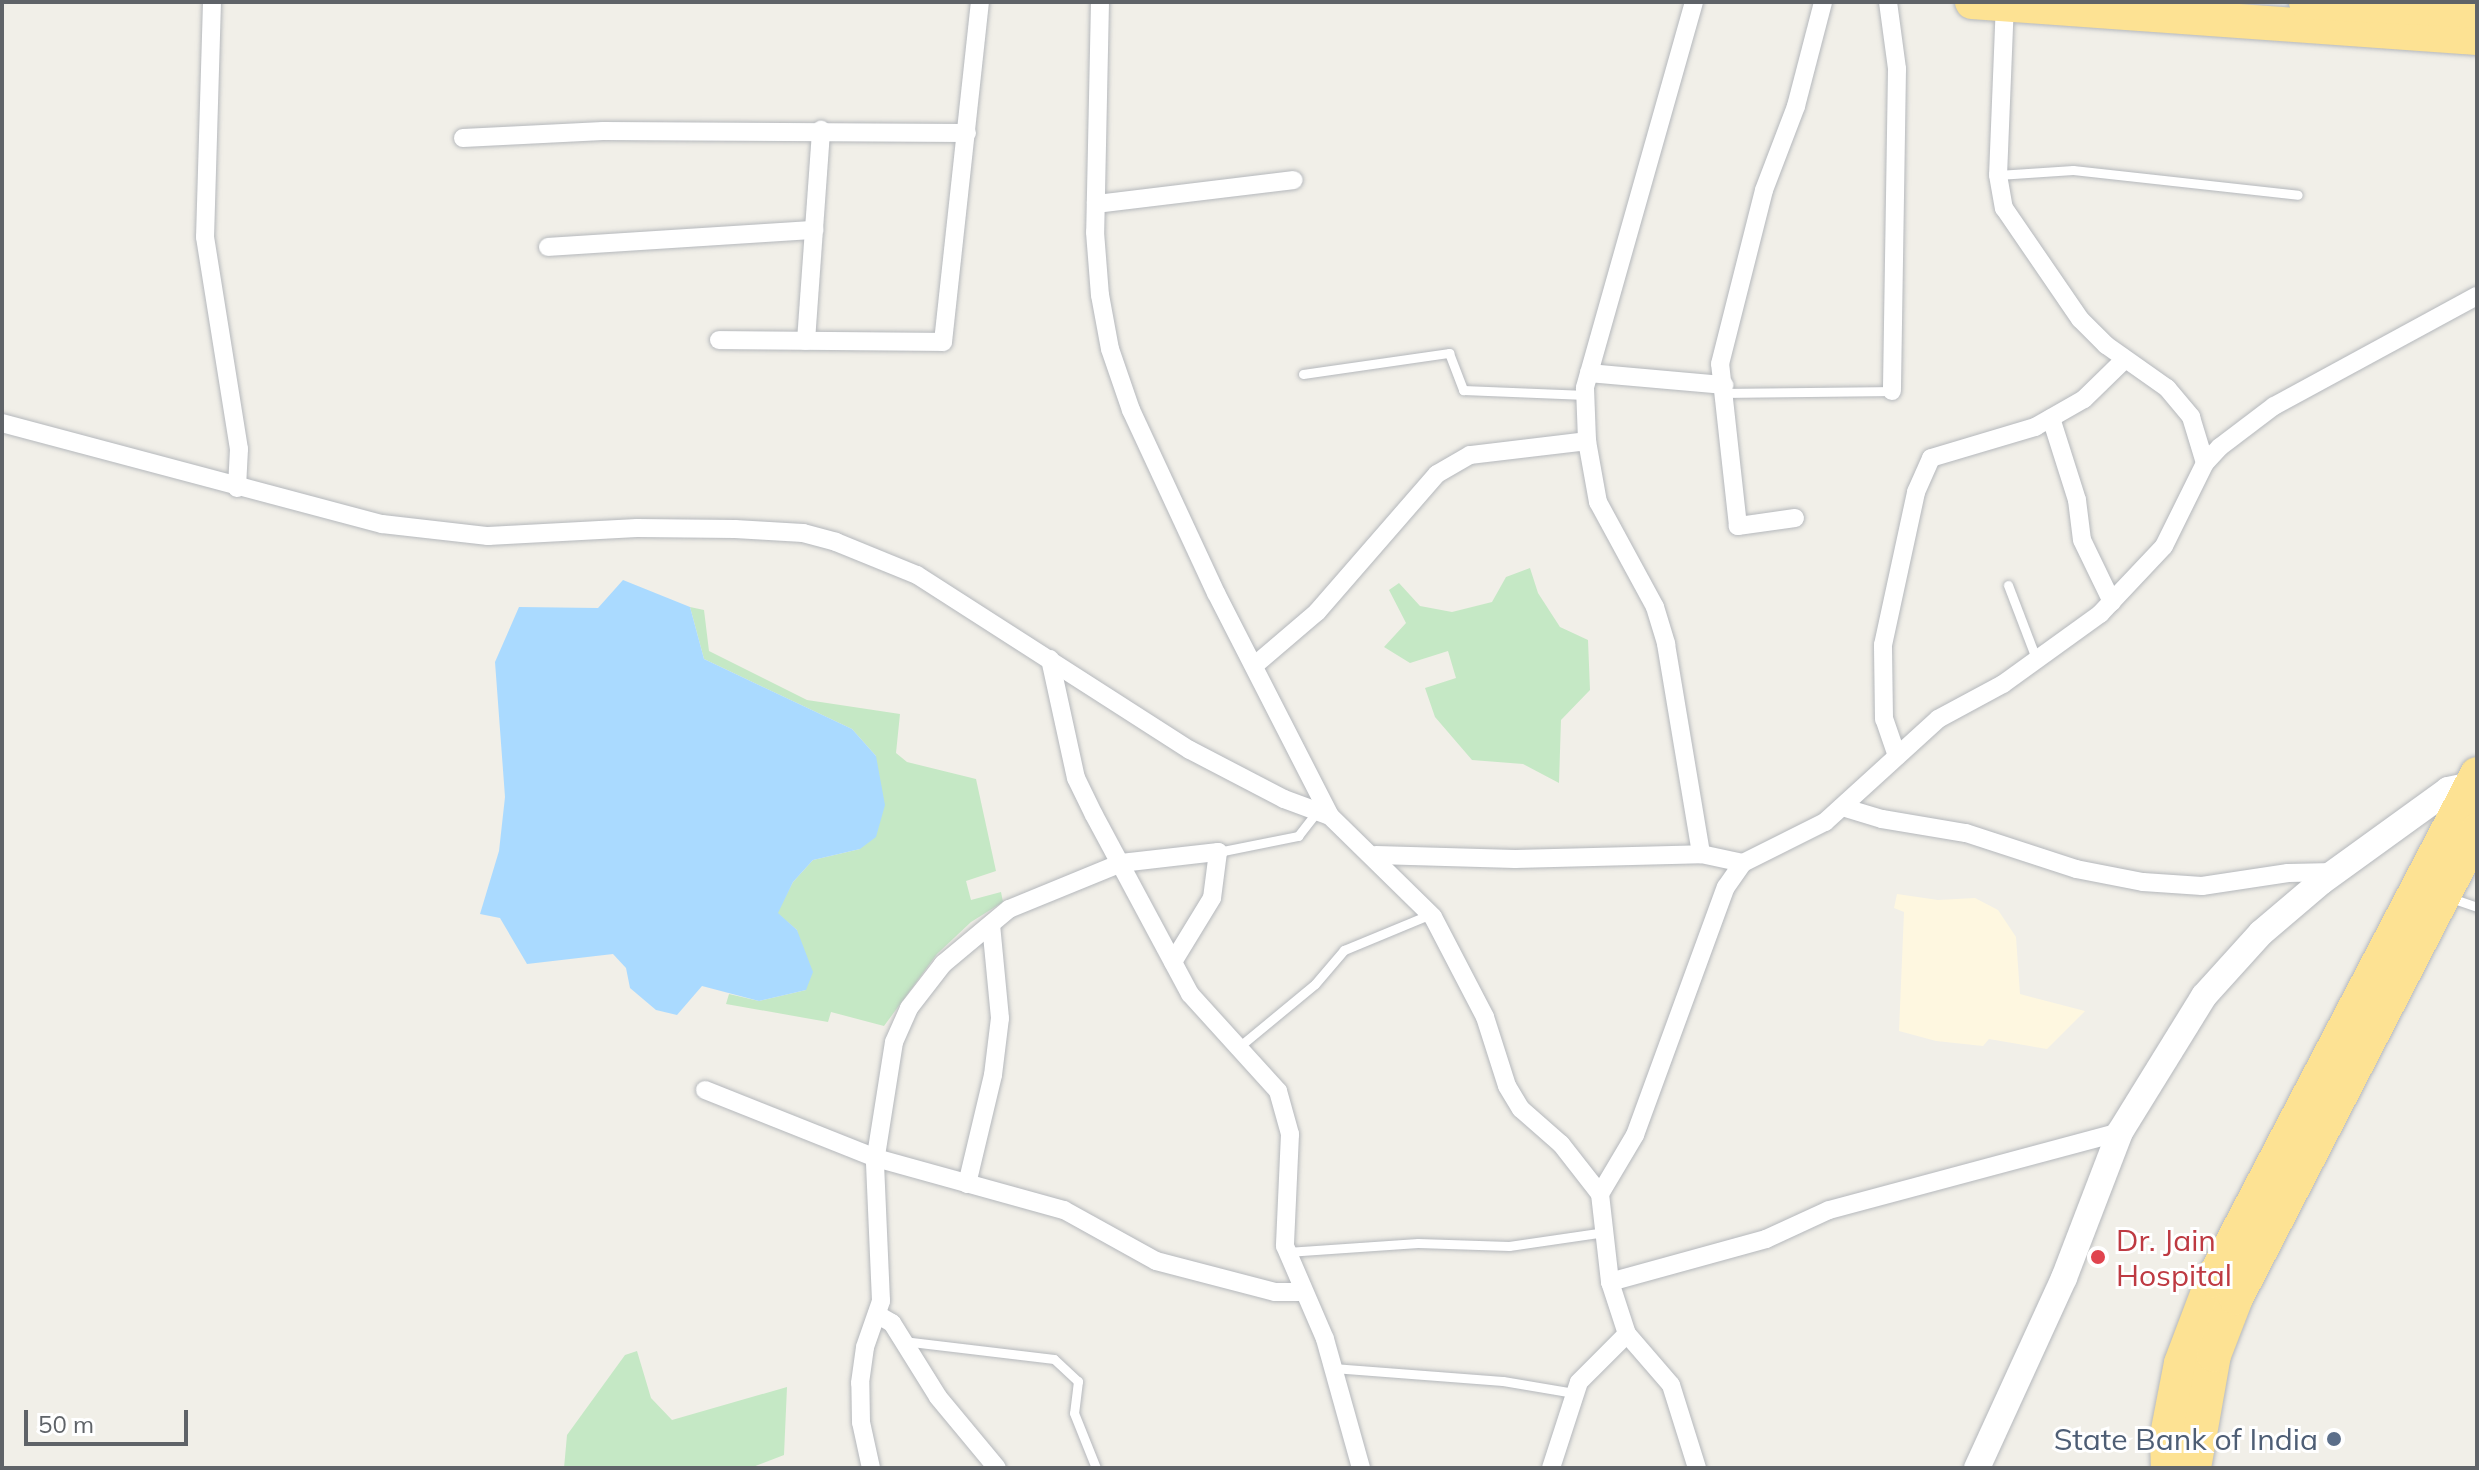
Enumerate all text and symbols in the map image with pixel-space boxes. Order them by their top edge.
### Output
place label: Dr. Jain Hospital [2116,1222,2232,1292]
marker: Dr. Jain Hospital [2087,1246,2109,1268]
scale bar [28,1394,192,1444]
text: 50 m [38,1409,94,1439]
place label: State Bank of India [2054,1421,2318,1457]
marker: State Bank of India [2325,1430,2343,1448]

